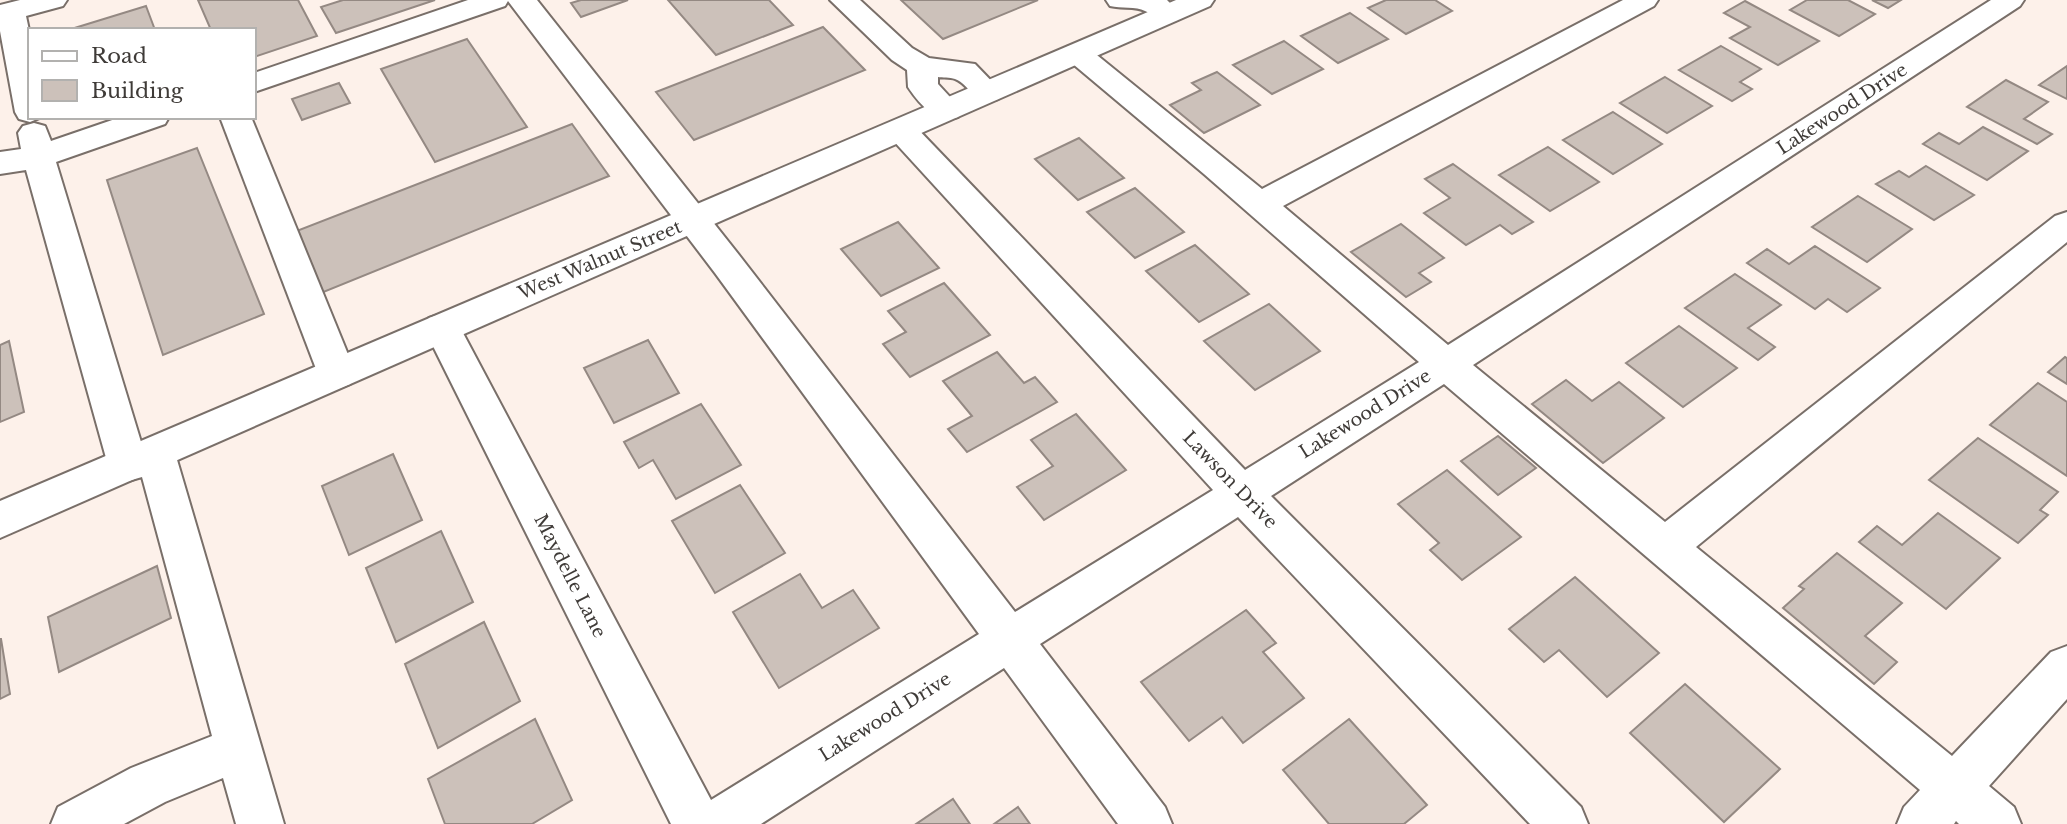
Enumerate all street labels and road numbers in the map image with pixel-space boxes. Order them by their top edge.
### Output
street label: Lakewood Drive [1773,59,1911,159]
street label: West Walnut Street [514,216,685,305]
street label: Lakewood Drive [1295,365,1435,463]
street label: Lawson Drive [1178,427,1282,533]
street label: Maydelle Lane [529,511,611,641]
street label: Lakewood Drive [815,668,955,766]

